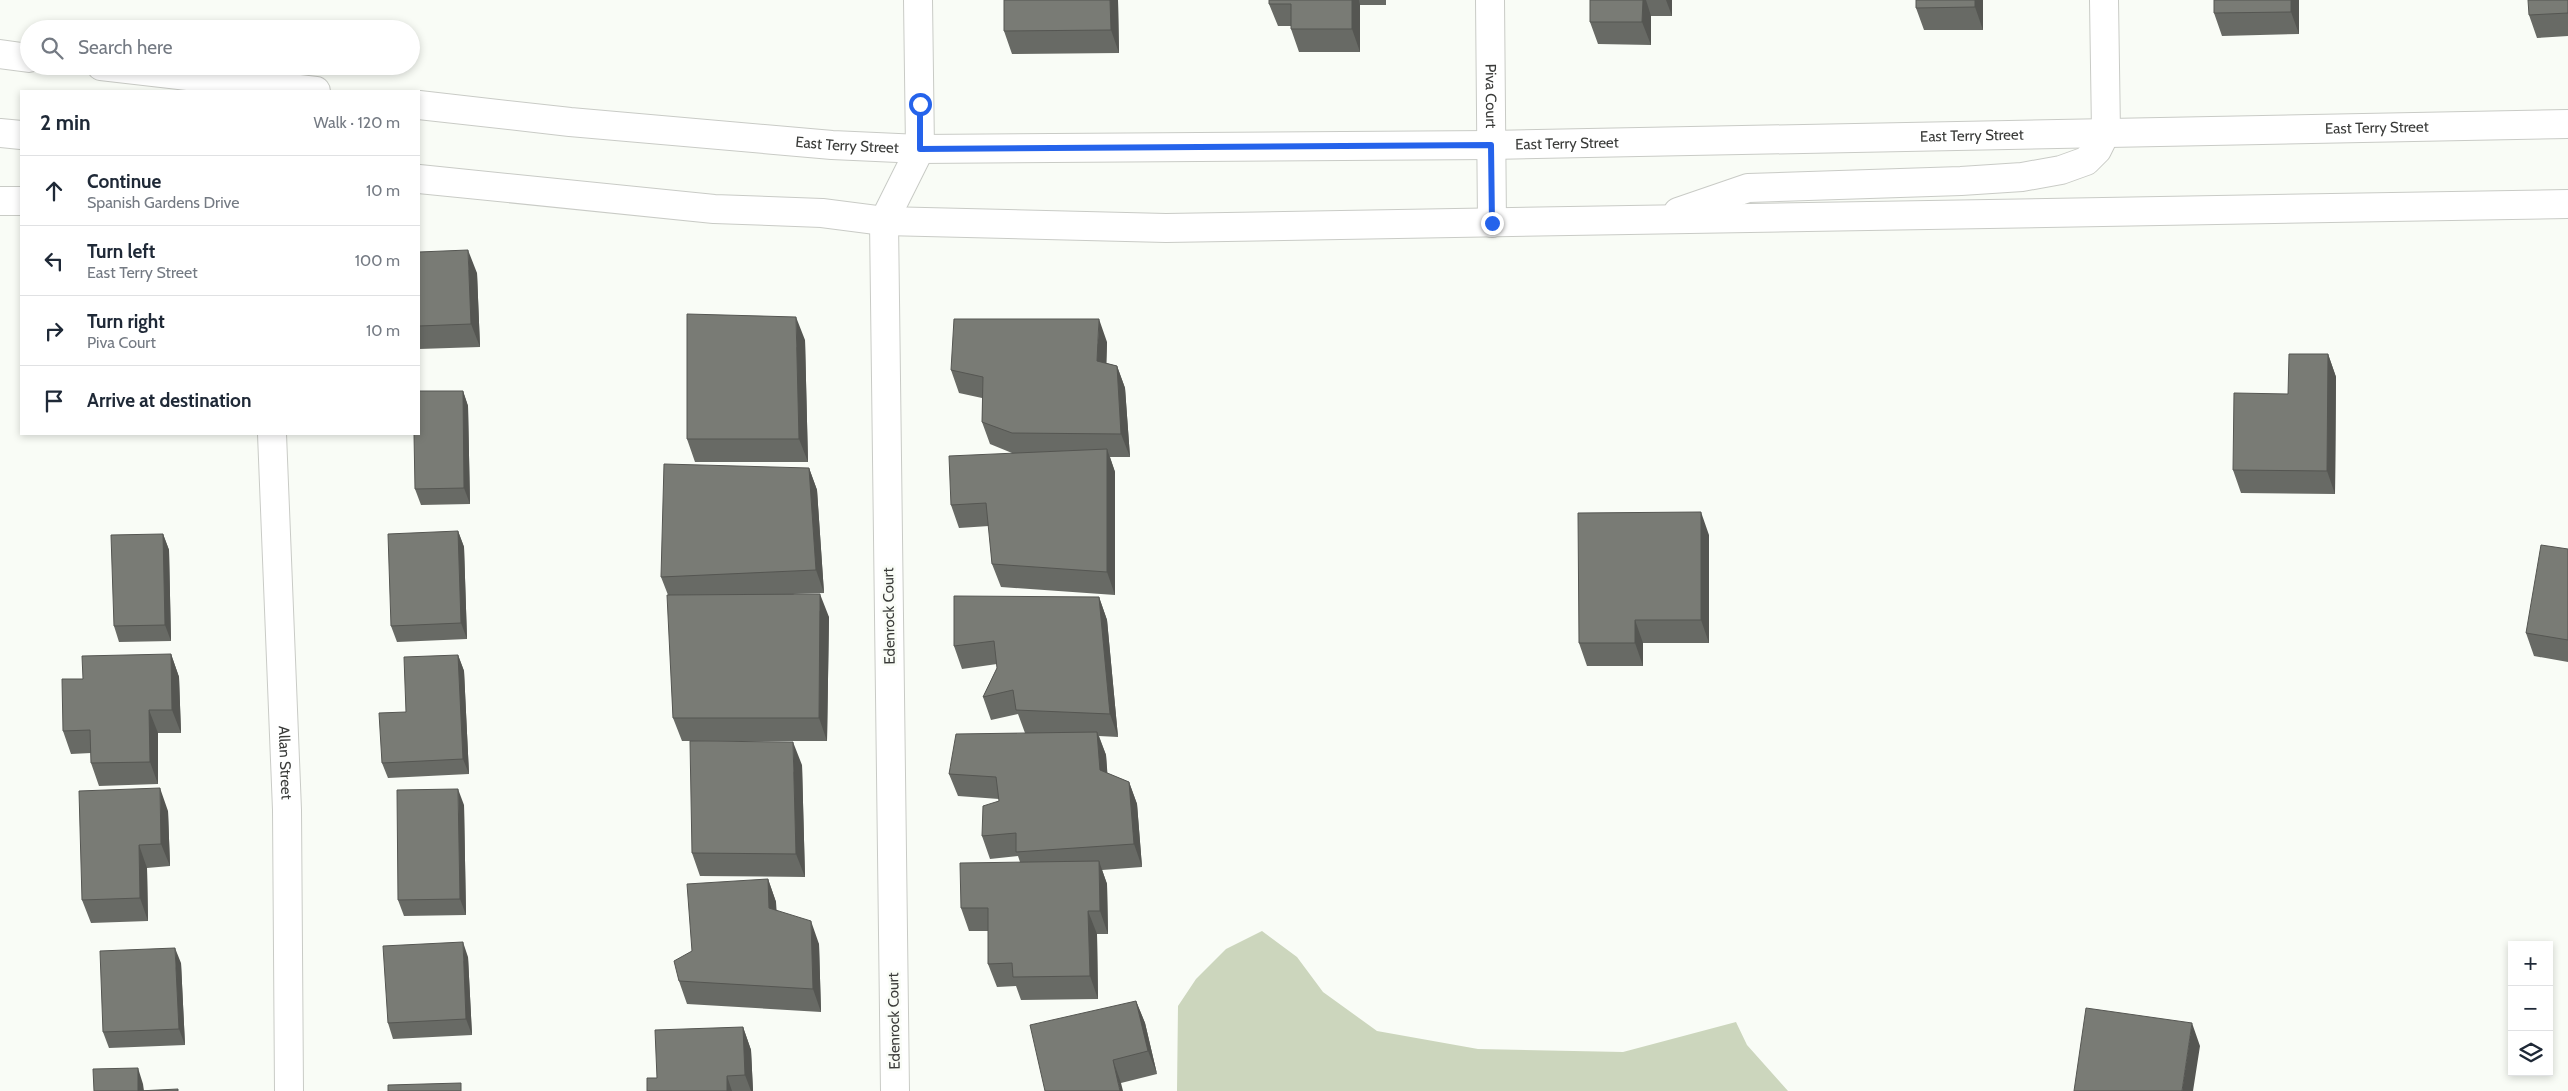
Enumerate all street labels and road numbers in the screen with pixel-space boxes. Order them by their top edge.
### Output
street label: Piva Court [1482,64,1500,128]
street label: East Terry Street [2325,118,2429,138]
street label: East Terry Street [1920,126,2024,146]
street label: East Terry Street [795,133,899,157]
street label: East Terry Street [1515,134,1619,154]
street label: Edenrock Court [879,567,899,665]
street label: Allan Street [275,726,296,800]
street label: Edenrock Court [884,972,904,1070]

